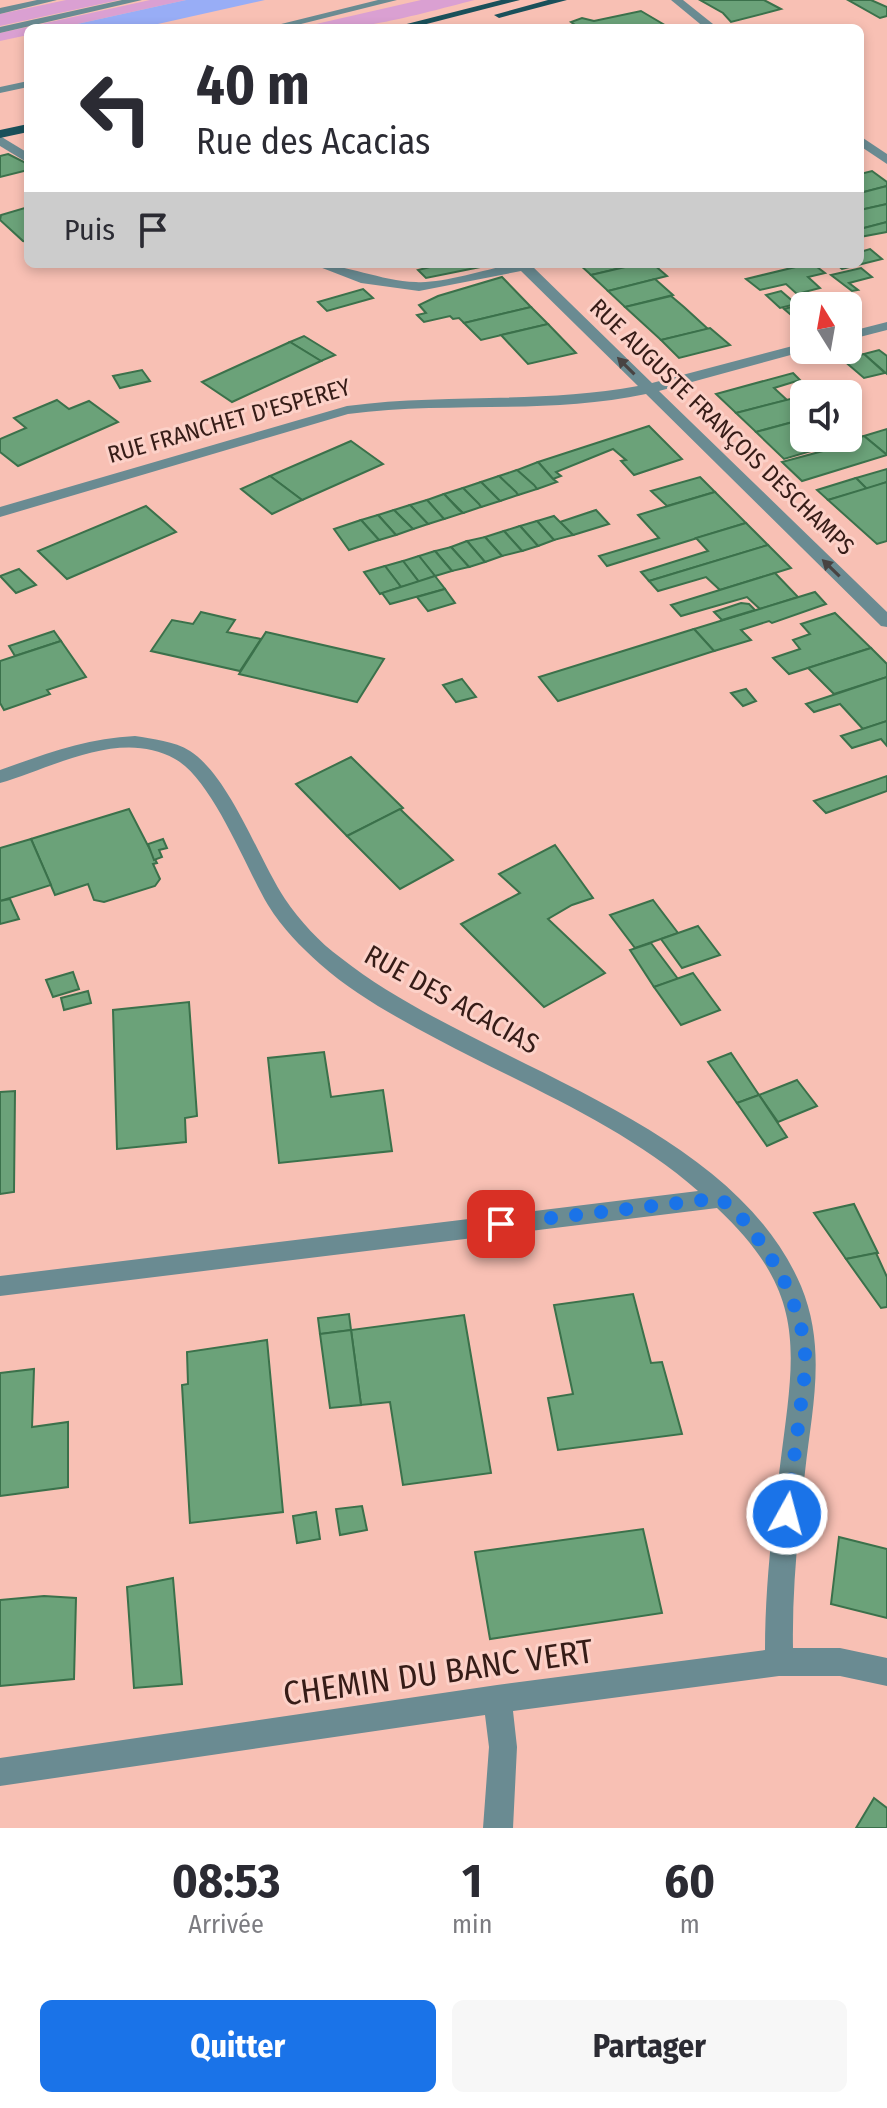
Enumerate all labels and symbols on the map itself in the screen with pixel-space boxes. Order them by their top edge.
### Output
north arrow [790,292,862,364]
street label: RUE AUGUSTE FRANÇOIS DESCHAMPS [584,293,860,561]
one-way arrow [617,357,636,376]
street label: RUE FRANCHET D'ESPEREY [104,373,354,469]
one-way arrow [822,559,841,578]
street label: RUE DES ACACIAS [359,938,545,1061]
pin [467,1190,535,1258]
position arrow [745,1472,829,1556]
street label: CHEMIN DU BANC VERT [281,1630,596,1715]

